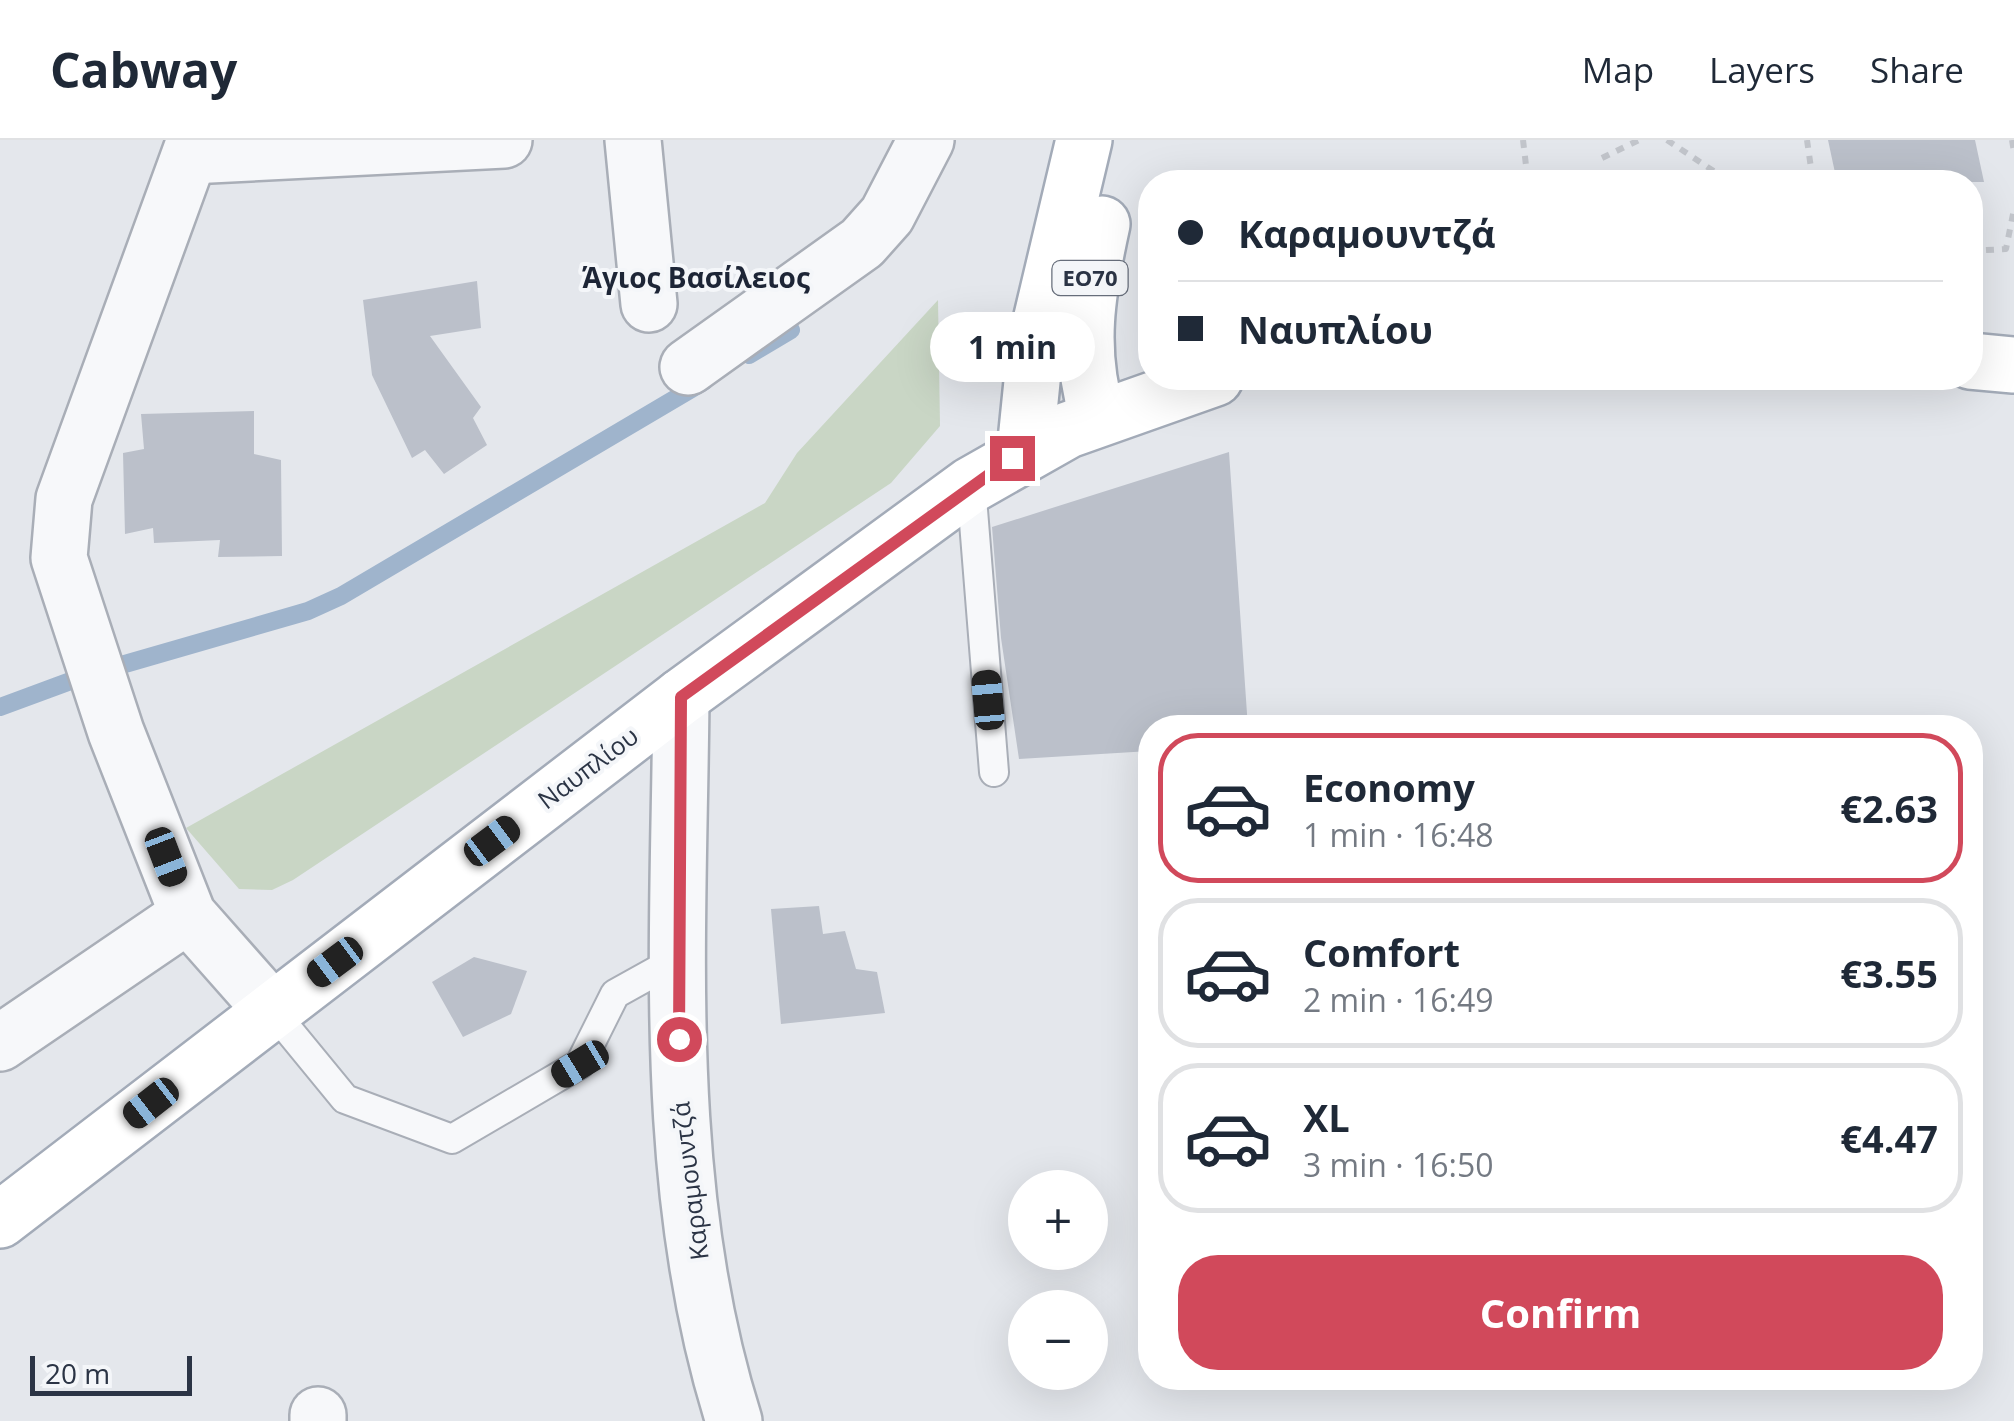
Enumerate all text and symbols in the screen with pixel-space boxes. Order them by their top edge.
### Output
text: Cabway [50,37,237,102]
text: Map [1582,46,1654,93]
text: Layers [1709,46,1815,93]
text: Share [1870,46,1964,93]
text: Καραμουντζά [1238,207,1496,259]
district label: Άγιος Βασίλειος [582,258,810,296]
road number: ΕΟ70 [1052,261,1128,295]
text: Ναυπλίου [1238,303,1433,355]
callout: 1 min [930,313,1094,383]
text: 1 min [968,325,1057,368]
route end [990,436,1035,481]
car [970,669,1006,731]
street label: Ναυπλίου [530,718,645,816]
text: Economy [1303,761,1475,813]
icon: car [1183,763,1273,853]
text: €2.63 [1840,782,1938,834]
car [459,811,525,871]
text: 1 min · 16:48 [1303,813,1494,856]
car [141,824,191,890]
text: Comfort [1303,926,1460,978]
icon: car [1183,928,1273,1018]
car [302,932,368,992]
text: €3.55 [1840,947,1938,999]
text: 2 min · 16:49 [1303,978,1494,1021]
route start [657,1017,702,1062]
car [547,1036,613,1092]
car [118,1073,184,1133]
text: XL [1303,1091,1350,1143]
icon: car [1183,1093,1273,1183]
street label: Καραμουντζά [662,1100,716,1262]
text: €4.47 [1840,1112,1938,1164]
text: 3 min · 16:50 [1303,1143,1494,1186]
map controls [1008,1170,1108,1390]
button: + [1008,1170,1108,1270]
button: Confirm [1178,1255,1943,1370]
button: − [1008,1290,1108,1390]
scale bar [30,1351,192,1396]
text: 20 m [45,1354,110,1392]

